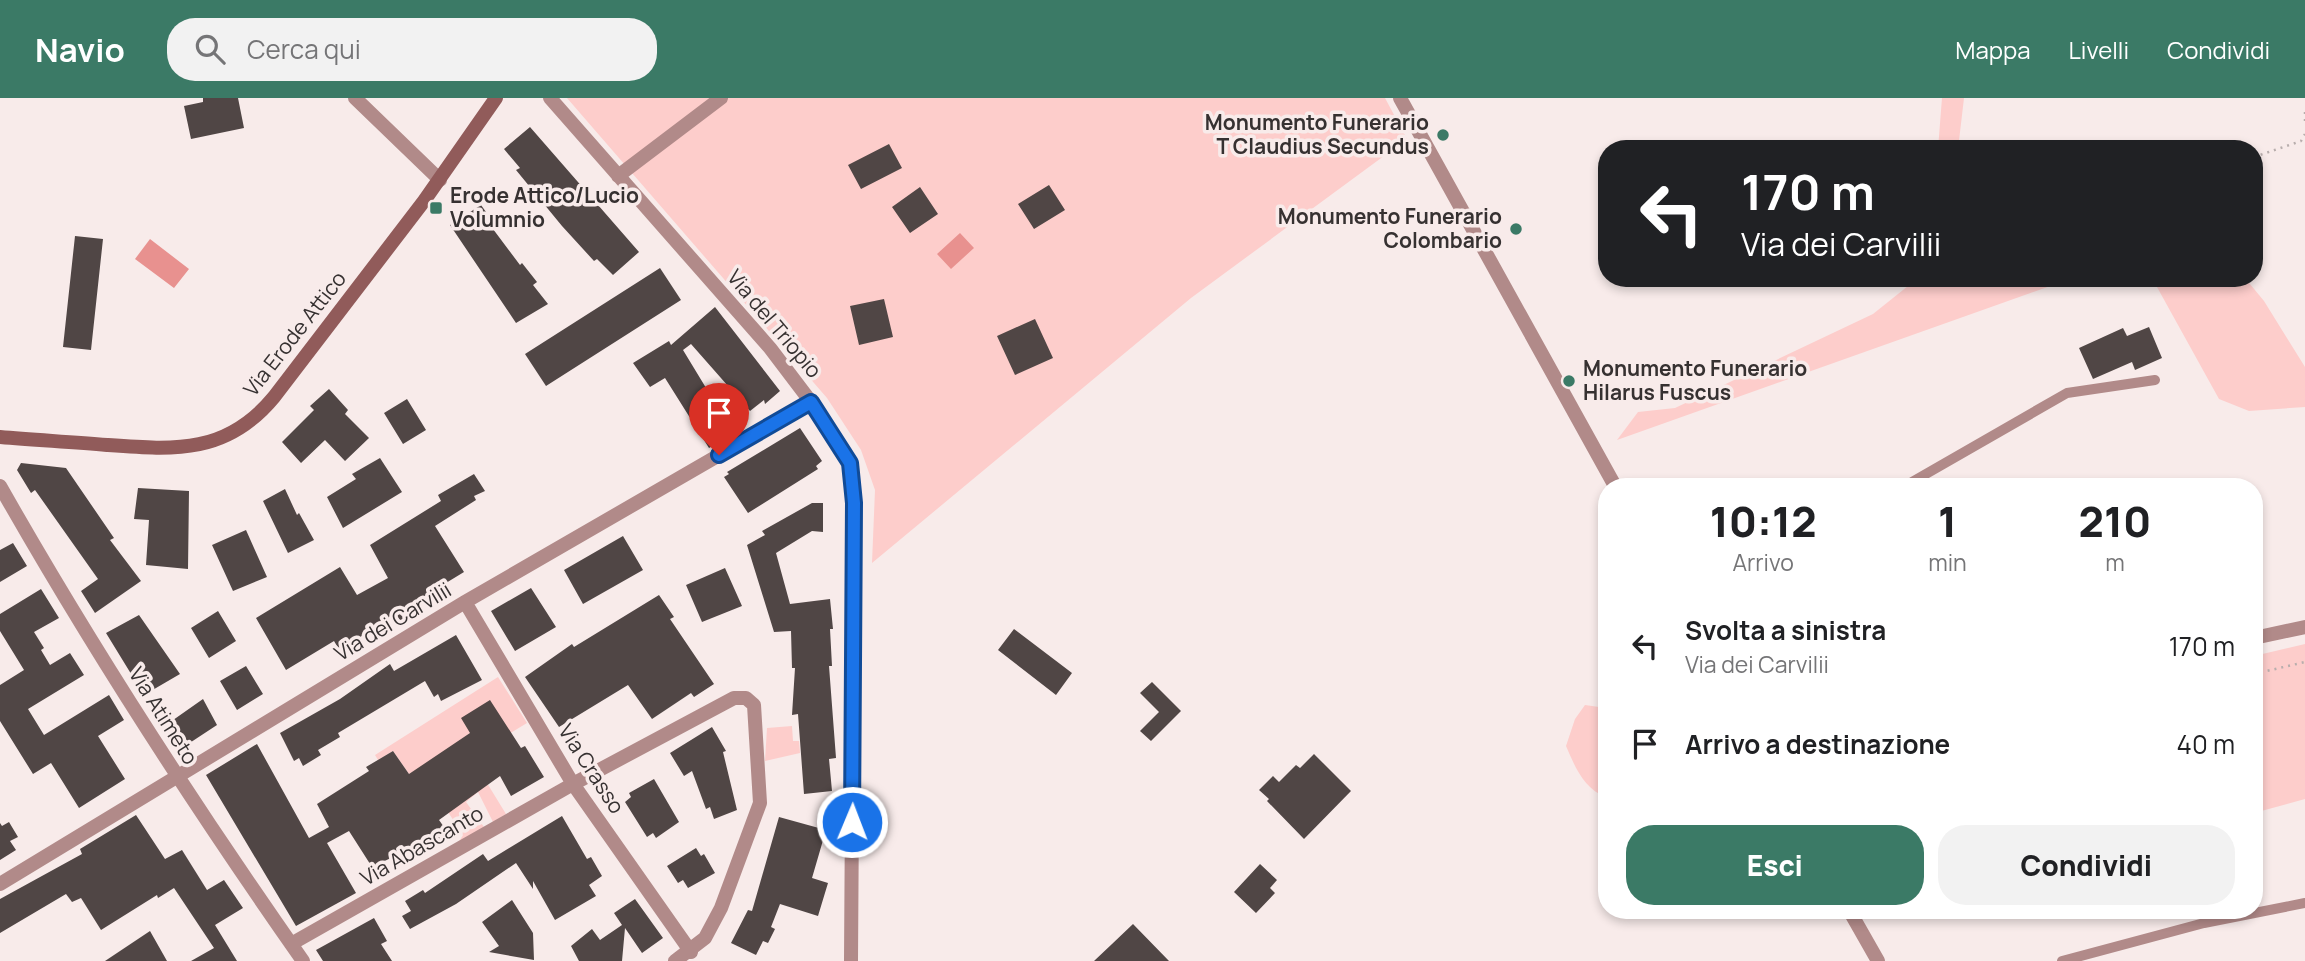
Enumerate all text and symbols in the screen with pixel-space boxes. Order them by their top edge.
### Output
search box [167,18,657,81]
text: Navio [35,27,125,72]
icon: search [191,30,229,68]
text: Cerca qui [247,31,361,67]
text: Mappa [1955,33,2031,66]
text: Livelli [2069,33,2129,66]
text: Condividi [2167,33,2270,66]
place label: Monumento Funerario T Claudius Secundus [1205,108,1429,160]
marker: Monumento Funerario T Claudius Secundus [1435,127,1451,143]
text: 170 m [1741,158,1875,225]
icon: left [1626,168,1717,259]
place label: Erode Attico/Lucio Volumnio [450,181,639,233]
marker: Erode Attico/Lucio Volumnio [428,200,444,216]
place label: Monumento Funerario Colombario [1278,202,1502,254]
marker: Monumento Funerario Colombario [1508,221,1524,237]
text: Via dei Carvilii [1741,222,1941,266]
street label: Via del Triopio [721,263,828,383]
street label: Via Erode Attico [237,265,352,402]
place label: Monumento Funerario Hilarus Fuscus [1583,354,1807,406]
marker: Monumento Funerario Hilarus Fuscus [1561,373,1577,389]
pin [689,383,749,455]
icon: arrive [700,394,738,432]
text: 10:12 [1710,492,1817,550]
text: 1 [1938,492,1957,550]
text: 210 [2079,492,2151,550]
text: Arrivo [1732,546,1794,578]
text: min [1928,546,1967,578]
text: m [2105,546,2125,578]
street label: Via dei Carvilii [329,575,456,667]
text: Svolta a sinistra [1685,612,1886,648]
icon: left [1626,627,1664,665]
text: 170 m [2169,628,2235,664]
text: Via dei Carvilii [1685,648,1829,680]
street label: Via Atimeto [123,662,205,769]
street label: Via Crasso [552,718,631,819]
icon: arrive [1626,725,1664,763]
text: Arrivo a destinazione [1685,726,1950,762]
text: 40 m [2177,726,2235,762]
position arrow [815,785,889,859]
street label: Via Abascanto [355,799,488,892]
button: Esci [1626,825,1924,905]
button: Condividi [1938,825,2235,905]

